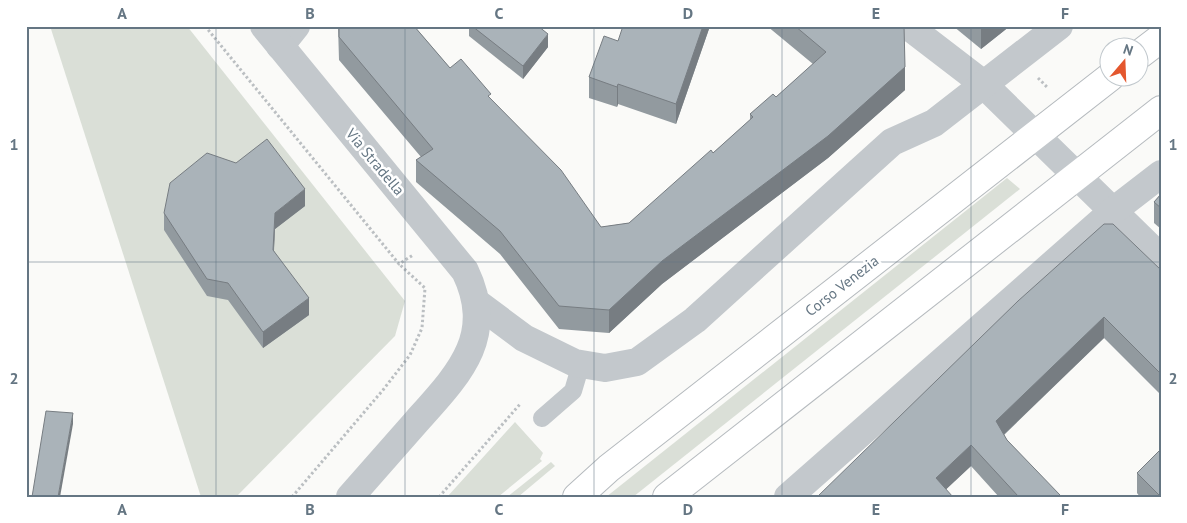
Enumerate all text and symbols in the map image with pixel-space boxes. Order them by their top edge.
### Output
text: A [117,3,127,23]
text: B [305,3,315,23]
text: C [495,3,504,23]
text: D [683,3,693,23]
text: E [872,3,880,23]
text: F [1061,3,1069,23]
north arrow [1100,38,1150,88]
text: N [1121,40,1136,60]
street label: Via Stradella [341,124,409,199]
text: 1 [9,134,19,154]
text: 1 [1168,134,1178,154]
street label: Corso Venezia [801,251,882,320]
text: 2 [9,368,19,388]
text: 2 [1168,368,1178,388]
text: A [117,499,127,519]
text: B [305,499,315,519]
text: C [495,499,504,519]
text: D [683,499,693,519]
text: E [872,499,880,519]
text: F [1061,499,1069,519]

